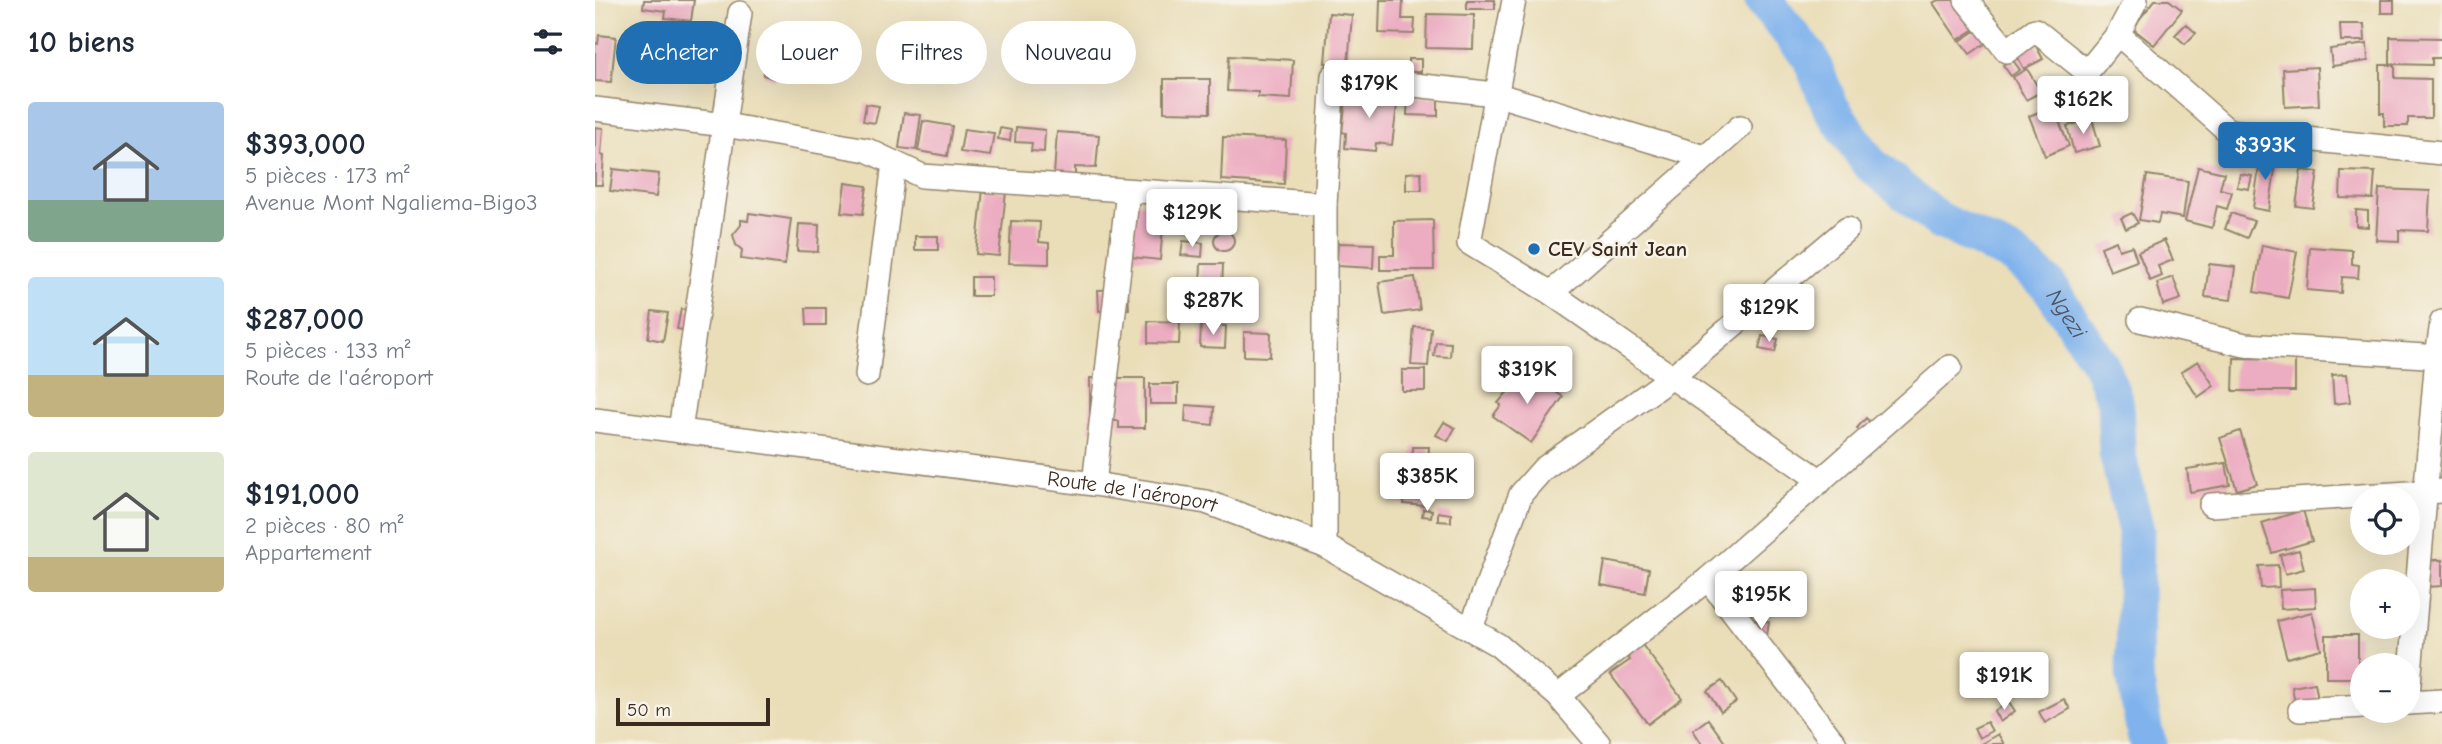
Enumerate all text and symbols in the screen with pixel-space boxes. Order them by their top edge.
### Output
chip: Acheter [616,21,742,84]
chip: Louer [756,21,862,84]
chip: Filtres [876,21,987,84]
chip: Nouveau [1001,21,1136,84]
icon: filters [529,23,567,61]
text: 10 biens [28,25,134,60]
pin: $179K [1320,60,1418,120]
text: $179K [1340,69,1398,96]
pin: $162K [2034,76,2132,136]
text: $162K [2053,85,2113,112]
pin: $393K [2216,122,2314,182]
text: $393,000 [245,127,366,162]
icon: home [84,130,168,214]
text: $393K [2234,131,2296,158]
text: 5 pièces · 173 m² [245,162,410,189]
text: Avenue Mont Ngaliema-Bigo3 [245,189,538,216]
pin: $129K [1143,190,1241,249]
text: $129K [1162,198,1222,225]
place label: CEV Saint Jean [1548,237,1687,261]
marker: CEV Saint Jean [1526,241,1542,257]
pin: $287K [1164,278,1262,337]
pin: $129K [1720,284,1818,344]
water label: Ngezi [2040,284,2093,344]
text: $287K [1183,286,1243,313]
text: $129K [1739,293,1799,320]
text: $287,000 [245,302,364,337]
icon: home [84,305,168,389]
text: 5 pièces · 133 m² [245,337,411,364]
pin: $319K [1478,346,1576,406]
text: $319K [1497,355,1557,382]
text: Route de l'aéroport [245,364,433,391]
pin: $385K [1378,454,1476,513]
text: $385K [1396,462,1458,489]
street label: Route de l'aéroport [1046,466,1222,518]
text: $191,000 [245,477,360,512]
icon: home [84,480,168,564]
map controls [2350,485,2420,723]
button: locate [2350,485,2420,555]
text: 2 pièces · 80 m² [245,512,404,539]
text: Appartement [245,539,371,566]
button: + [2350,569,2420,639]
pin: $195K [1712,572,1810,631]
text: $195K [1731,580,1791,607]
pin: $191K [1955,652,2053,712]
button: − [2350,653,2420,723]
text: $191K [1976,661,2032,688]
scale bar [616,695,770,727]
text: 50 m [627,699,671,721]

